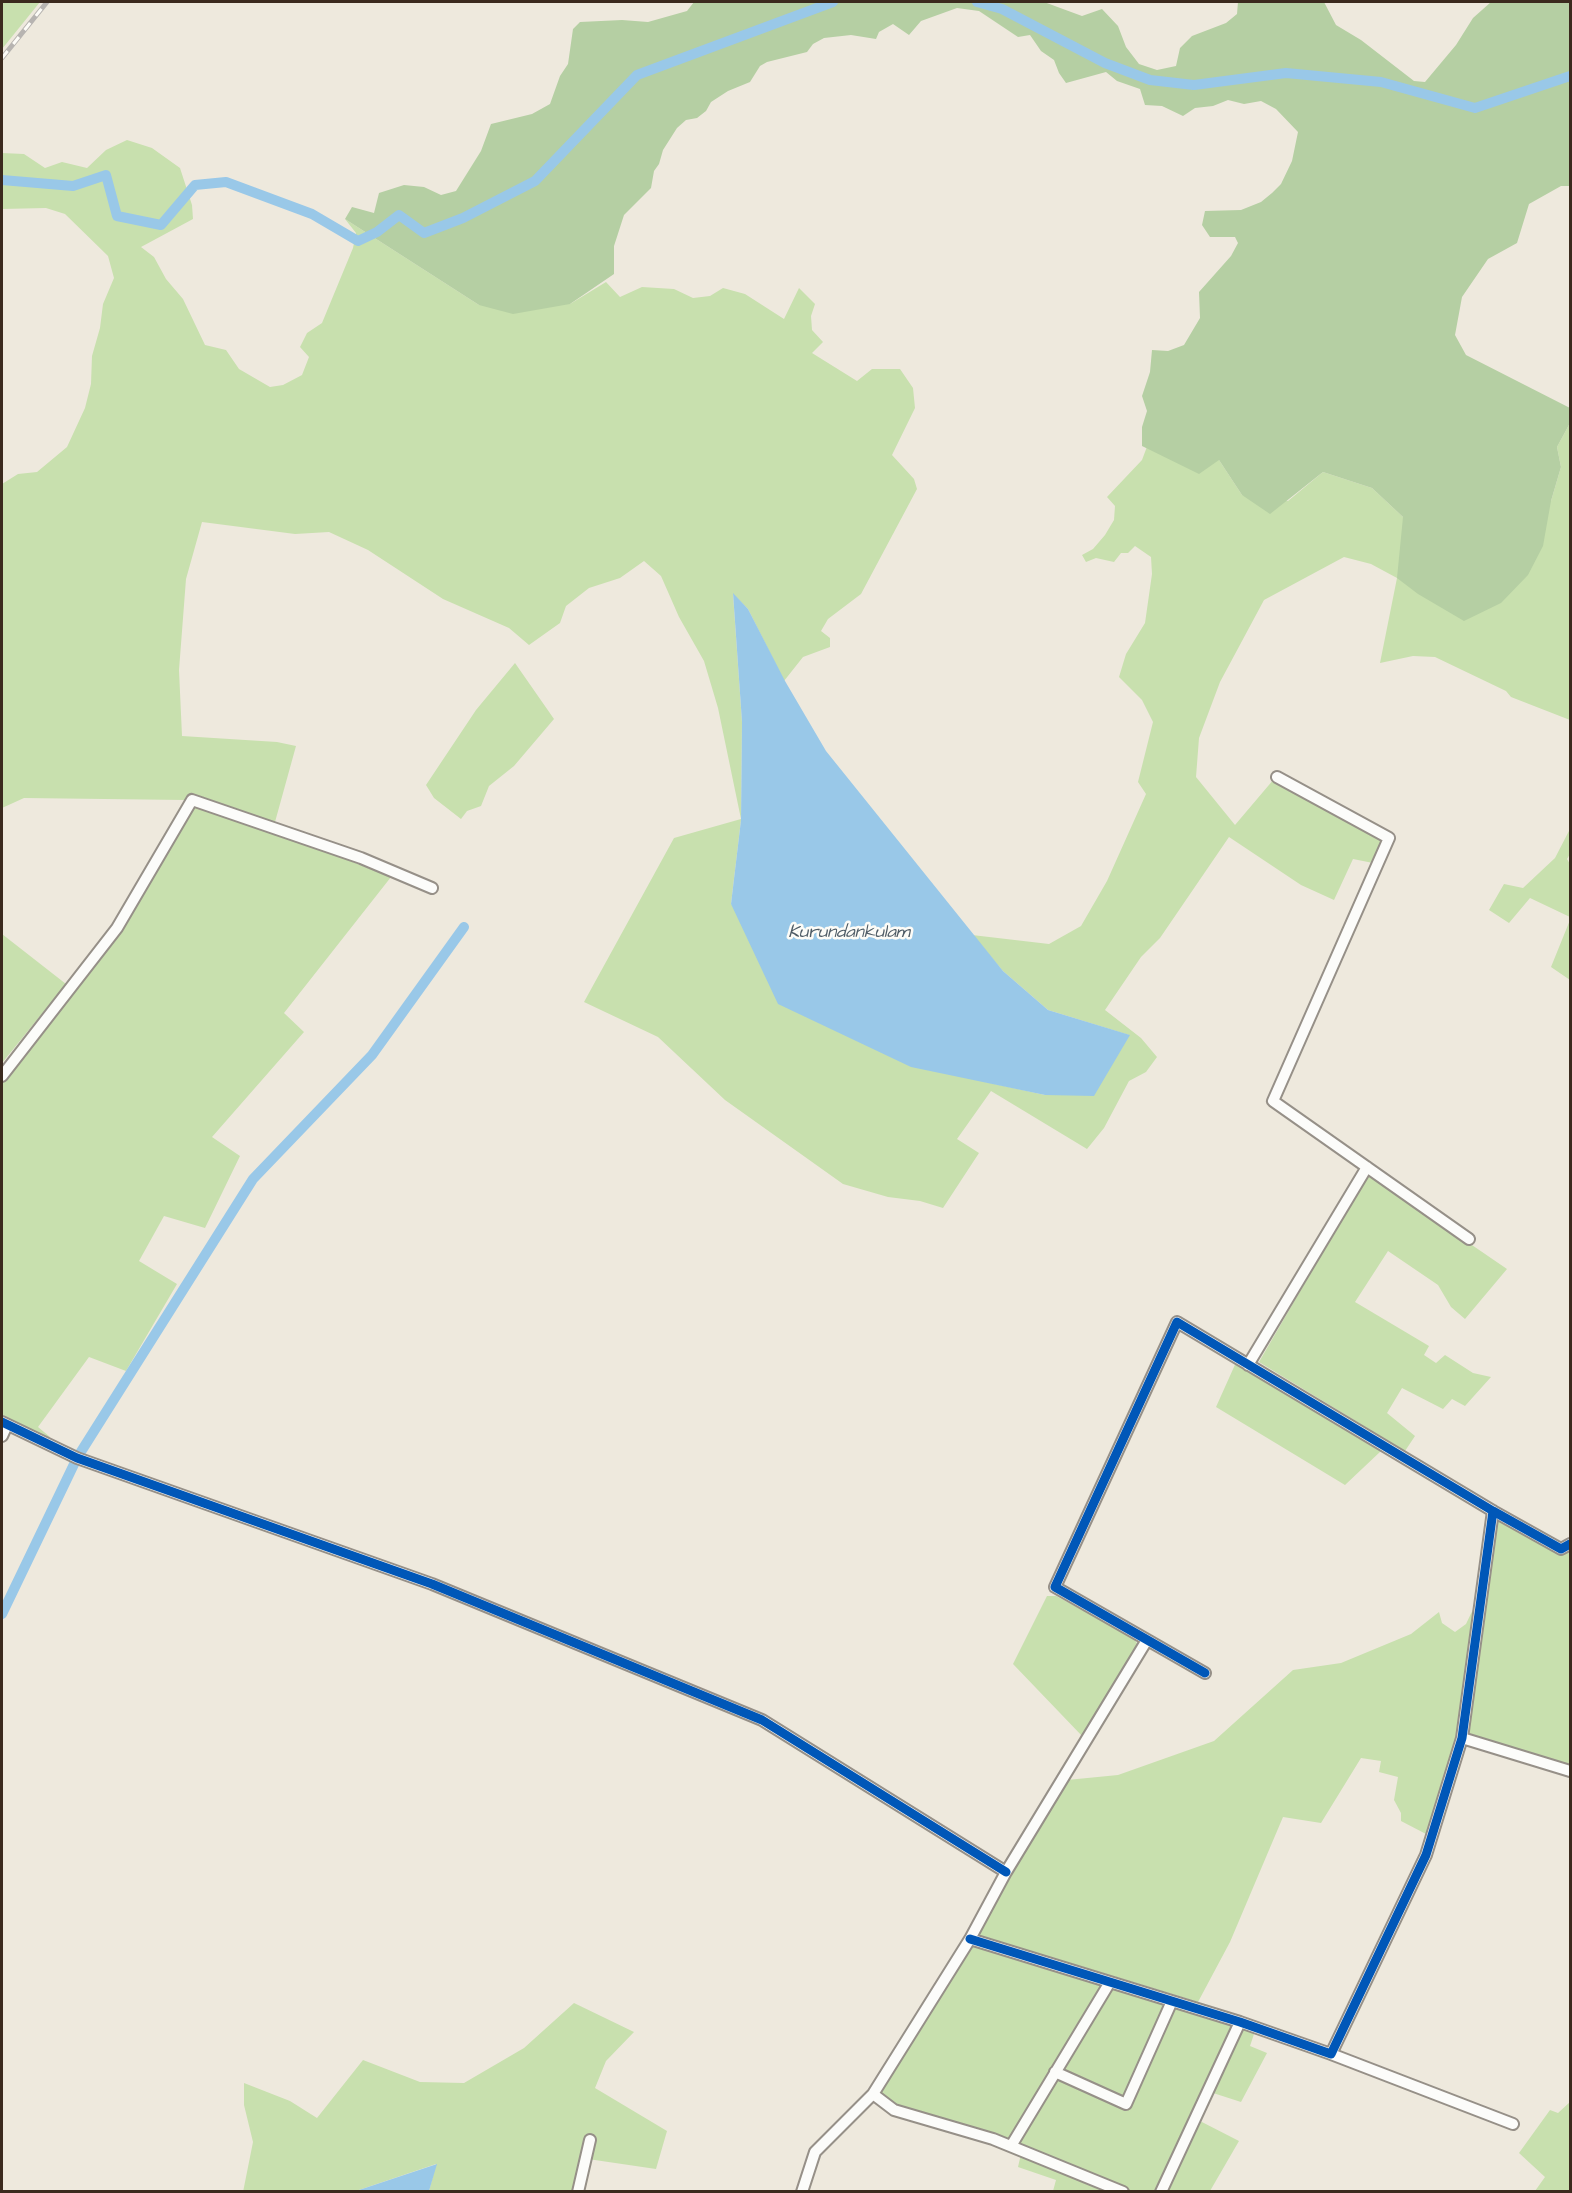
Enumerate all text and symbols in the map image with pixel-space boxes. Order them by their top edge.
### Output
water label: Kurundankulam [788,922,910,944]

